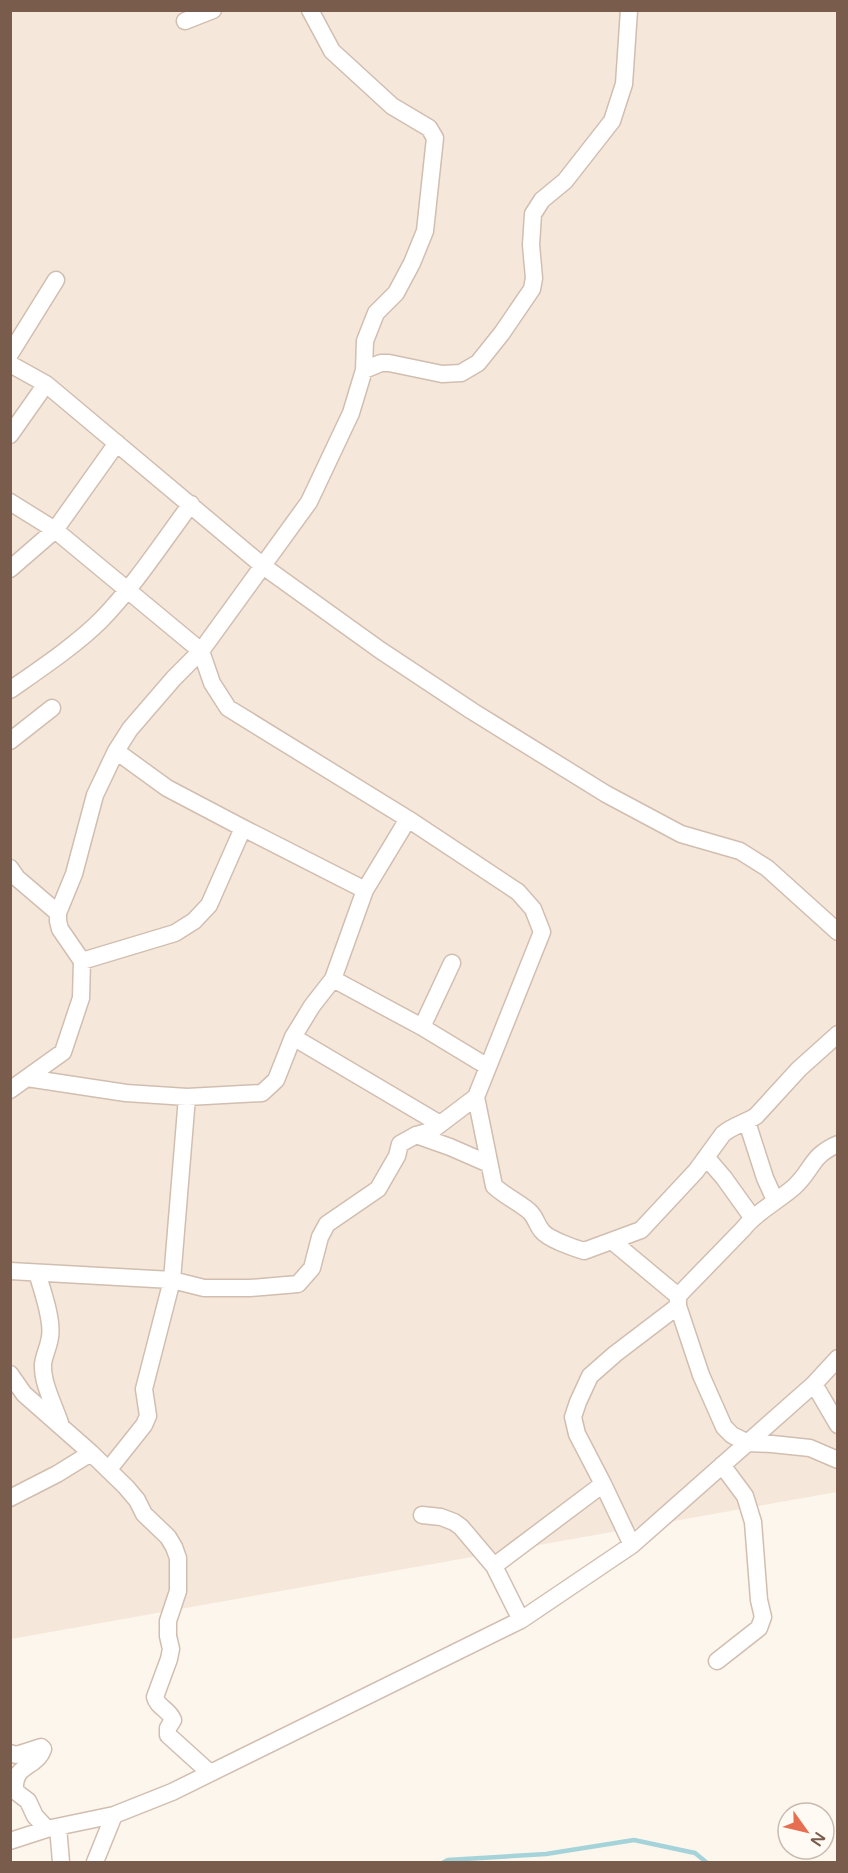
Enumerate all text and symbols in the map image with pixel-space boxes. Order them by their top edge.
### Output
north arrow [776,1801,836,1861]
text: N [806,1828,829,1850]

